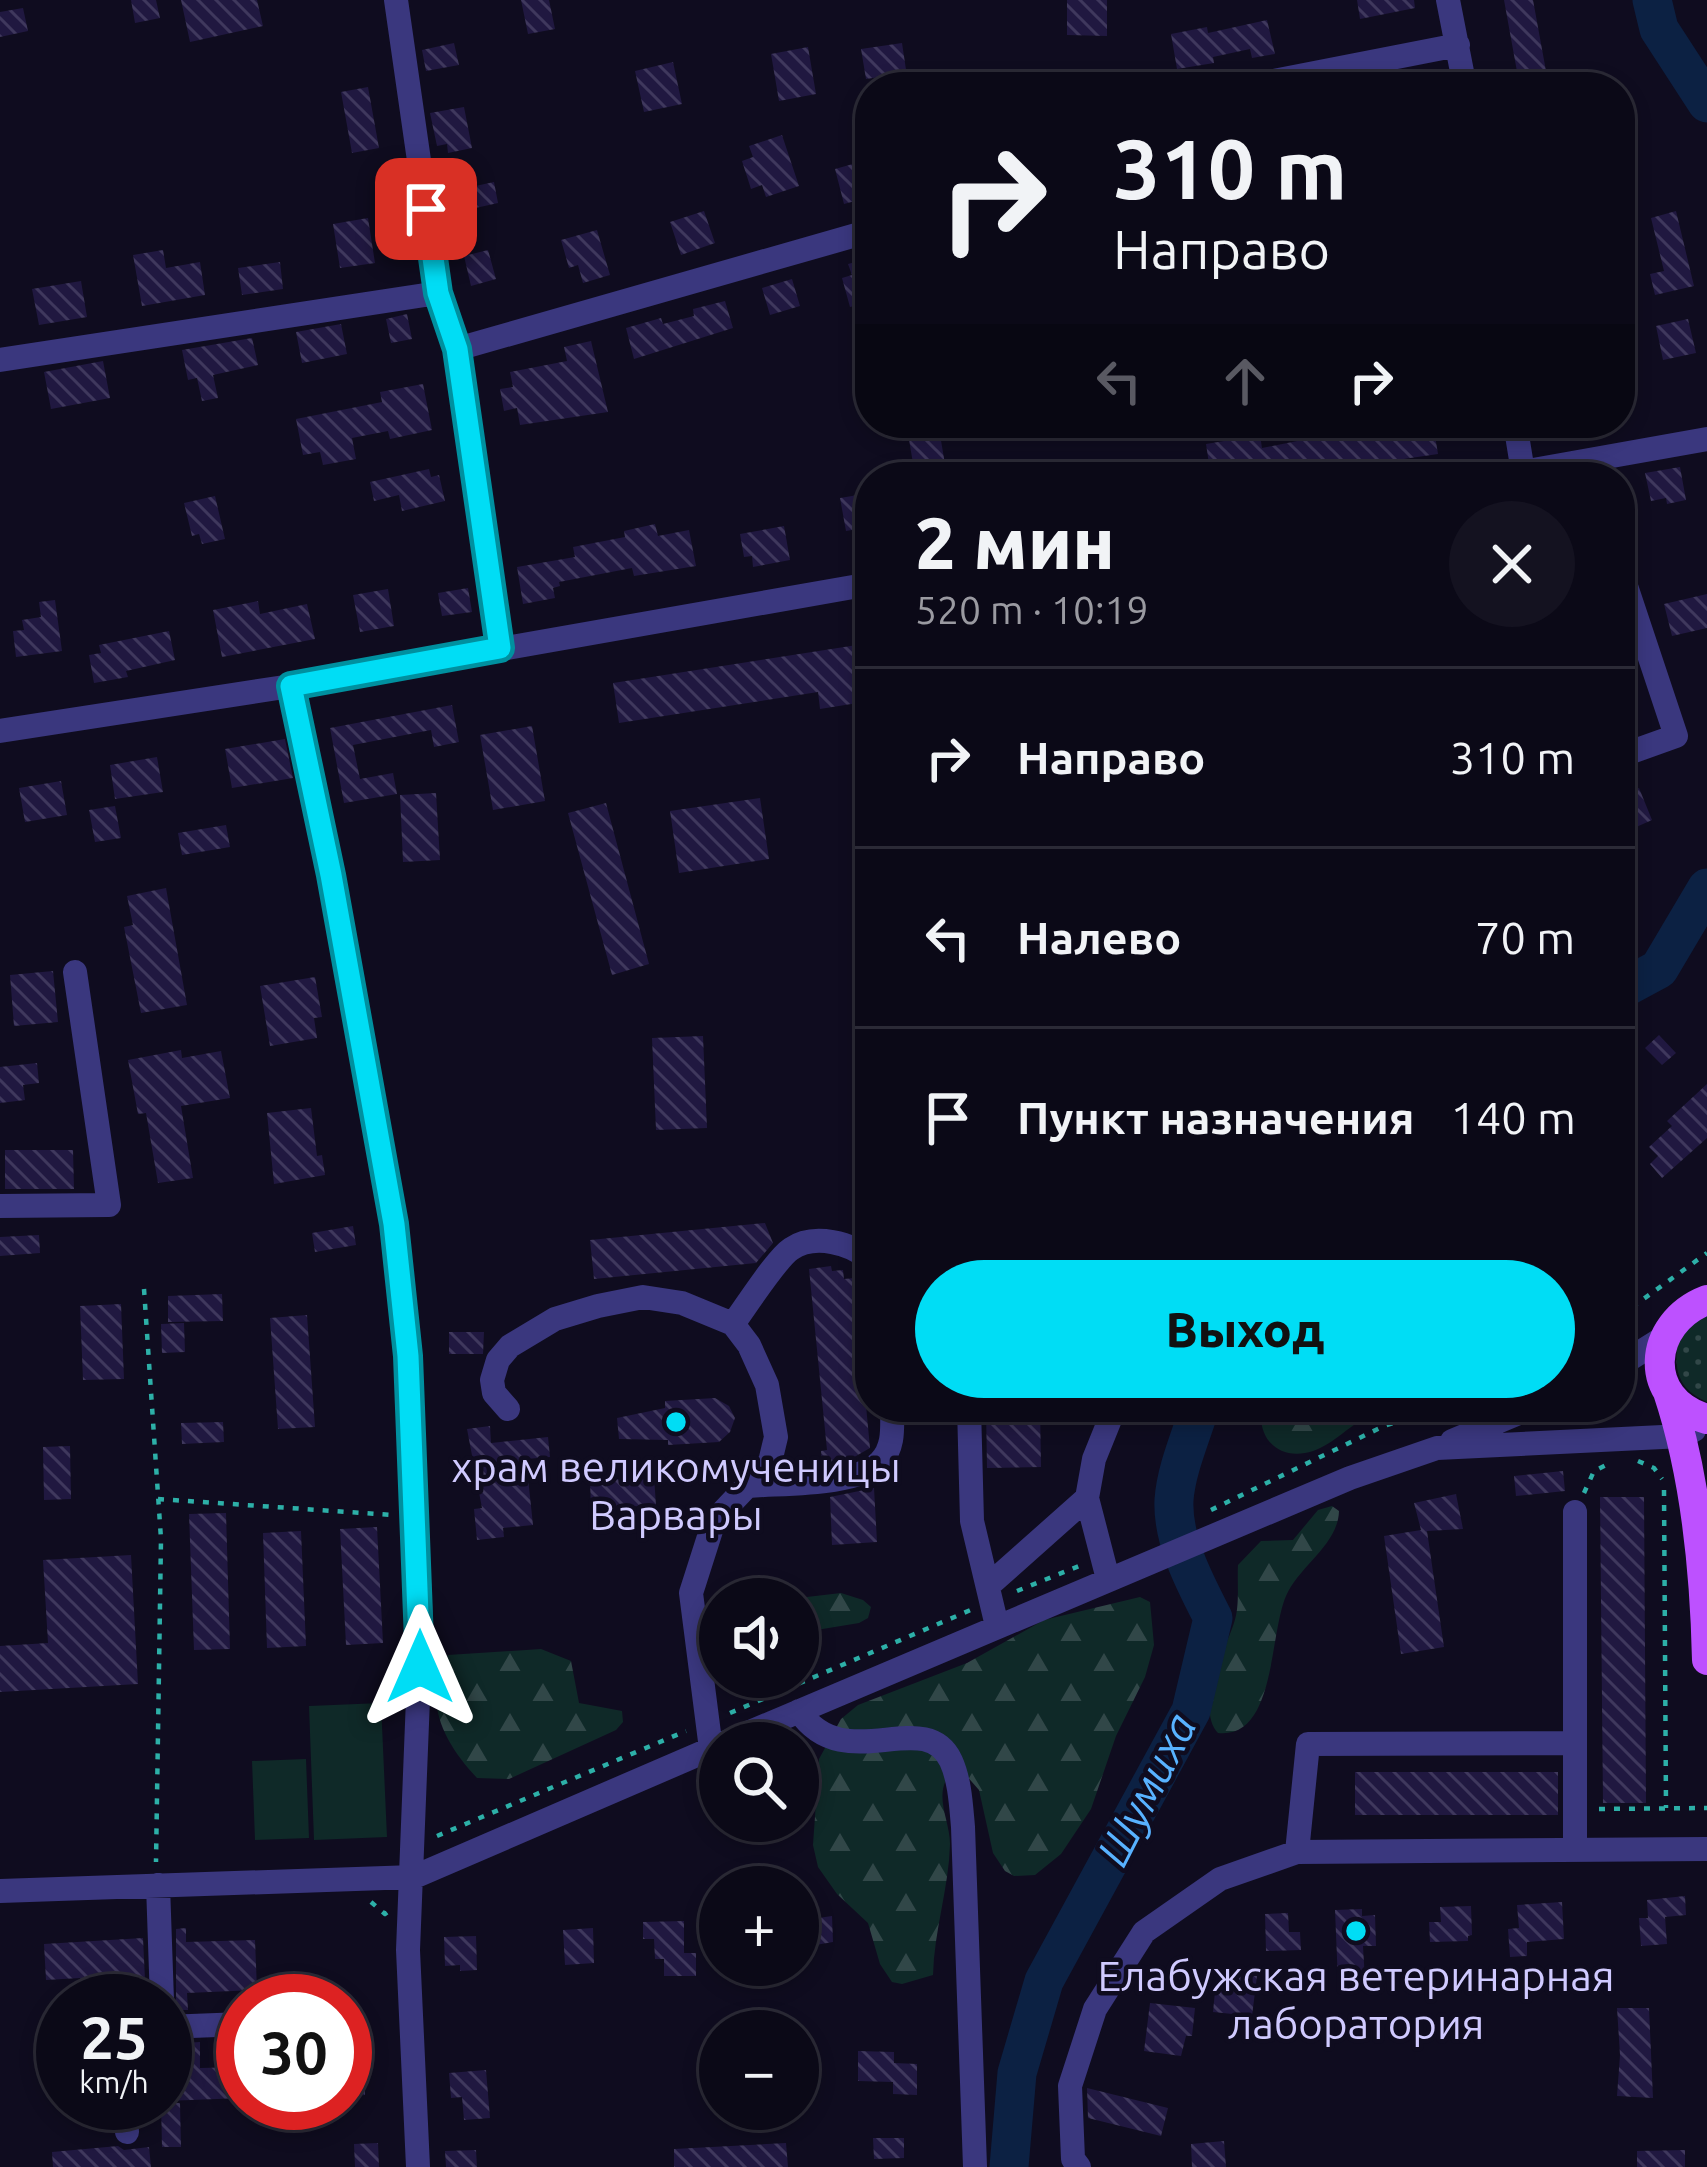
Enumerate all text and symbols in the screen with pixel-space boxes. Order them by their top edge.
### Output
icon: right [915,120,1071,276]
text: 310 m [1113,121,1347,215]
pin [375,158,477,260]
icon: arrive [393,176,459,242]
text: Направо [1113,219,1330,279]
icon: left [1086,348,1152,414]
icon: ahead [1212,348,1278,414]
icon: right [1338,348,1404,414]
button: close [1449,501,1575,627]
text: 2 мин [915,502,1115,583]
text: 520 m · 10:19 [915,588,1149,631]
icon: right [915,725,981,791]
text: Направо [1017,732,1205,783]
text: 310 m [1450,732,1575,783]
icon: left [915,905,981,971]
text: Налево [1017,912,1181,963]
text: 70 m [1475,912,1575,963]
icon: arrive [915,1085,981,1151]
text: Пункт назначения [1017,1092,1415,1143]
text: 140 m [1451,1092,1576,1143]
button: Выход [915,1260,1575,1398]
marker: храм великомученицы Варвары [663,1409,689,1435]
place label: храм великомученицы Варвары [451,1443,901,1538]
map controls [699,1578,819,2130]
button: sound [699,1578,819,1698]
position arrow [357,1604,483,1730]
water label: Шумиха [1086,1704,1206,1874]
button: search [699,1722,819,1842]
button: + [699,1866,819,1986]
marker: Елабужская ветеринарная лаборатория [1343,1918,1369,1944]
place label: Елабужская ветеринарная лаборатория [1097,1952,1615,2047]
speed limit sign: 30 [216,1974,372,2130]
text: 25 [80,2003,148,2070]
button: − [699,2010,819,2130]
text: km/h [79,2065,149,2099]

